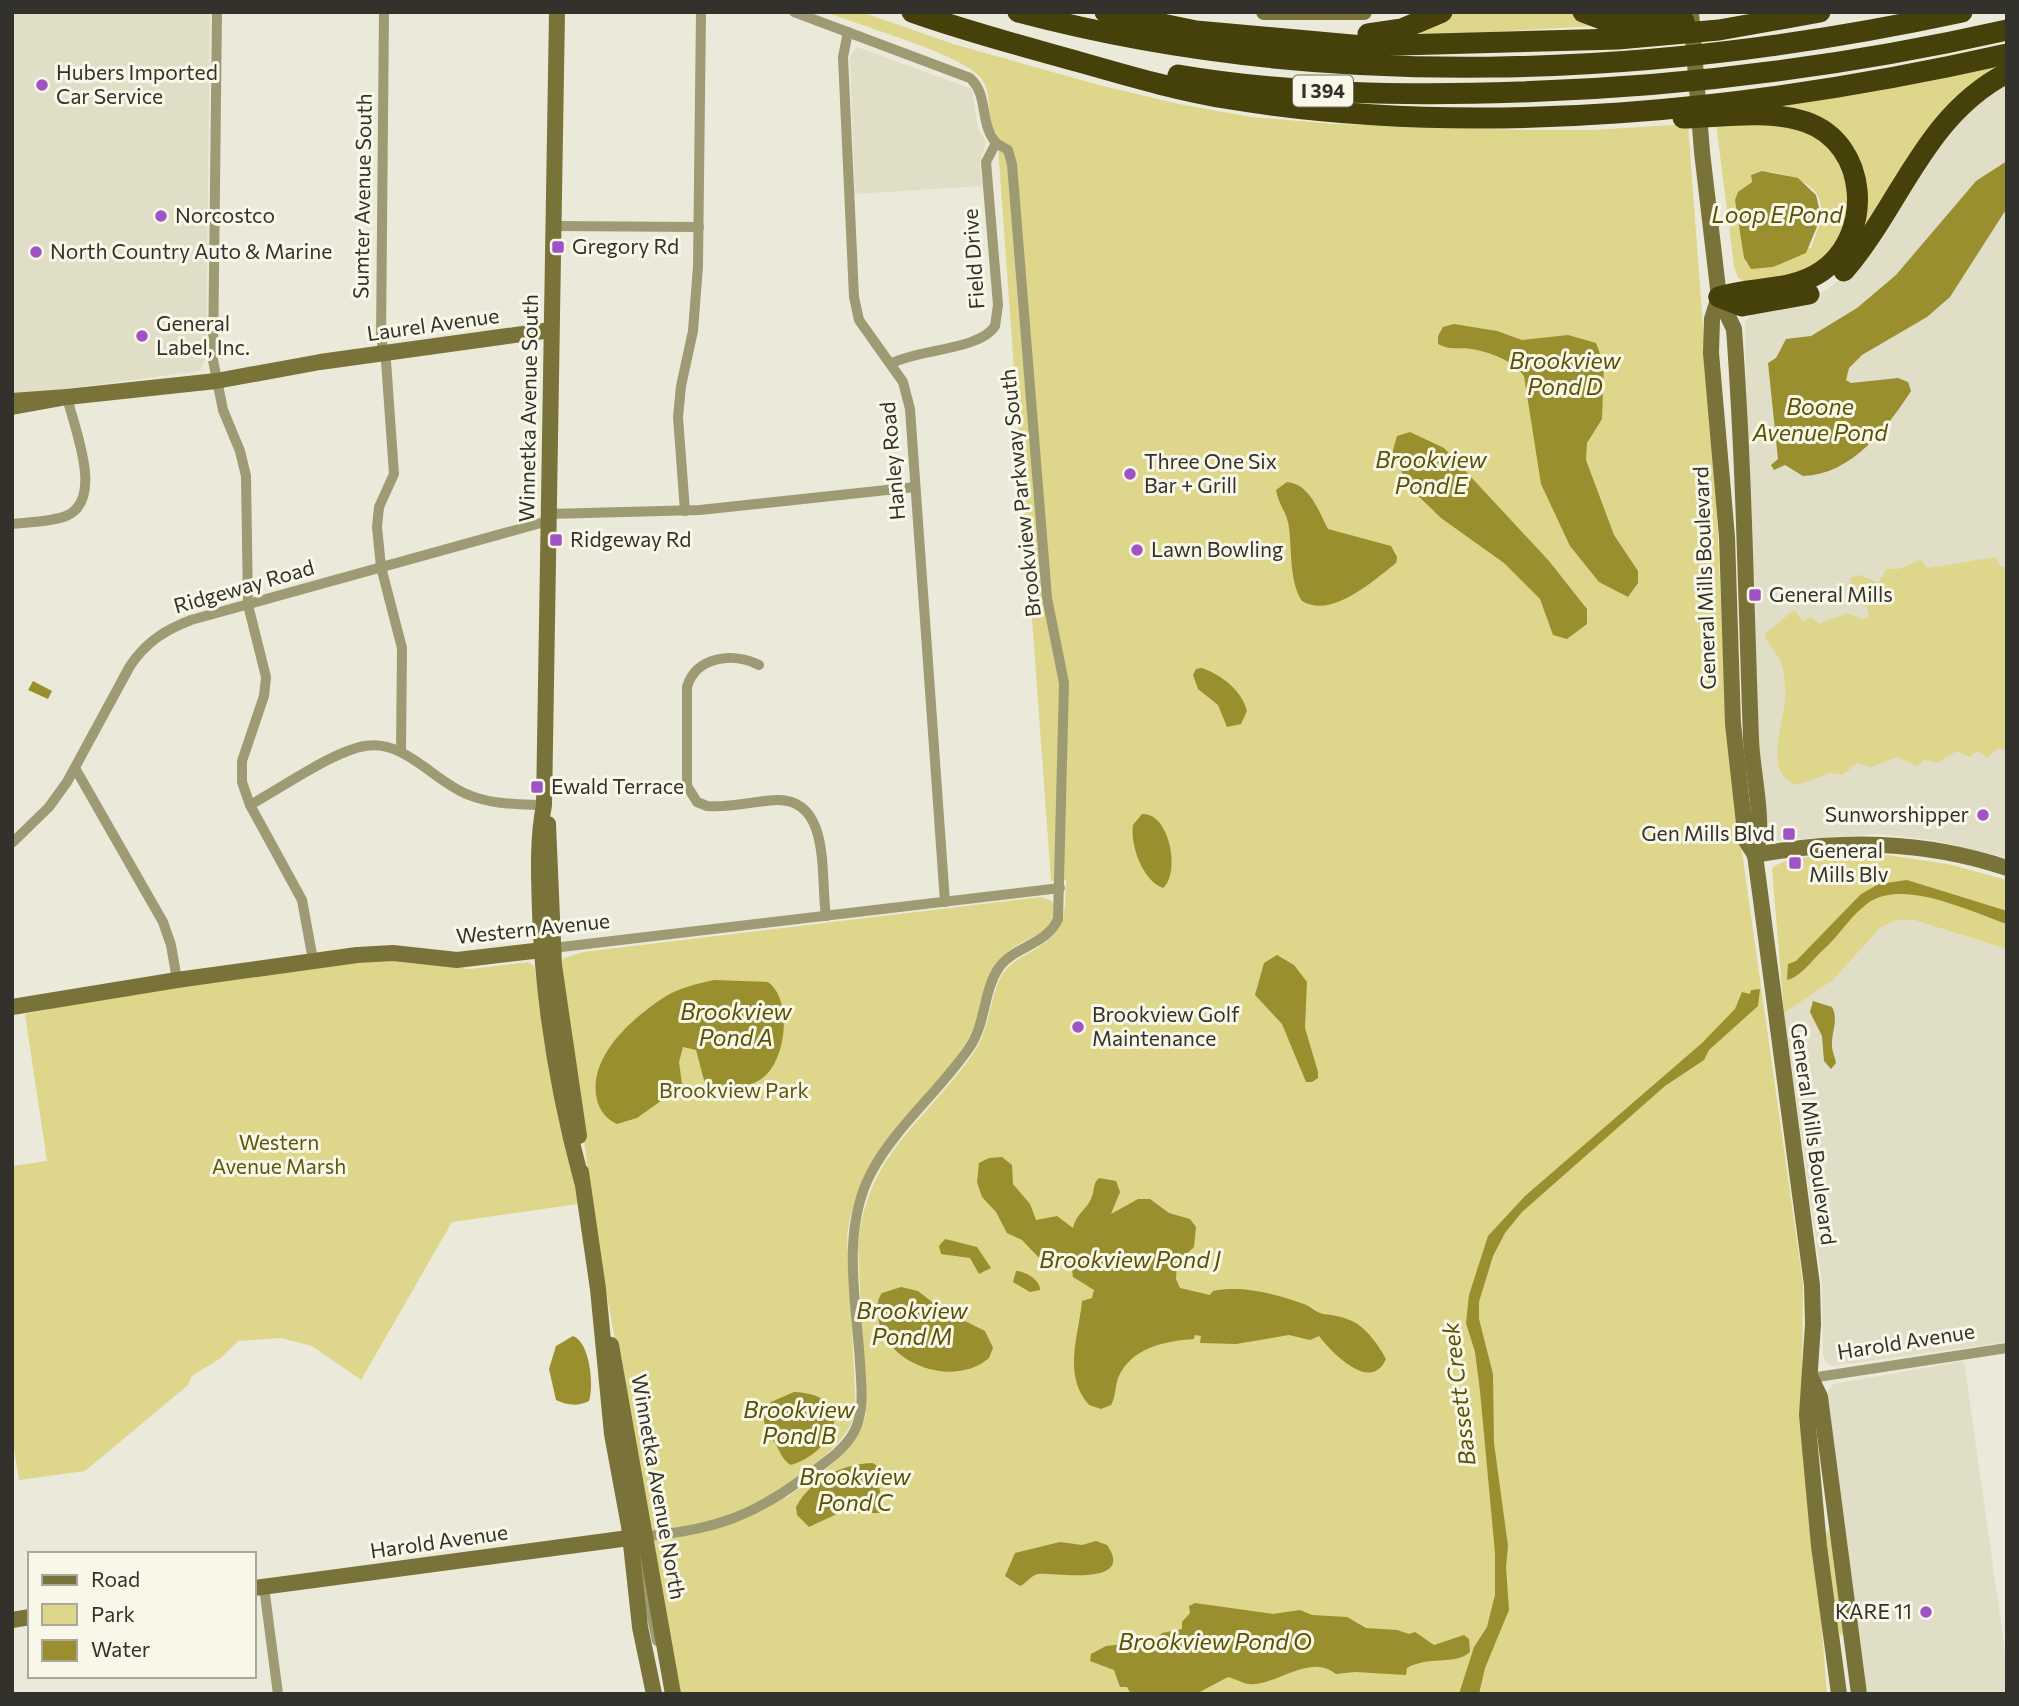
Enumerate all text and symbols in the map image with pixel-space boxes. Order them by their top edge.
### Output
place label: Hubers Imported Car Service [56,59,218,108]
road number: I 394 [1293,76,1353,106]
marker: Hubers Imported Car Service [34,77,50,93]
street label: Sumter Avenue South [347,93,376,299]
water label: Loop E Pond [1712,200,1844,228]
place label: Norcostco [175,202,275,227]
marker: Norcostco [153,208,169,224]
street label: Field Drive [957,208,988,310]
place label: Gregory Rd [572,233,679,258]
place label: North Country Auto & Marine [50,238,332,263]
marker: Gregory Rd [550,239,566,255]
marker: North Country Auto & Marine [28,244,44,260]
street label: Winnetka Avenue South [513,294,542,522]
street label: Laurel Avenue [365,302,500,345]
place label: General Label, Inc. [156,310,250,359]
marker: General Label, Inc. [134,328,150,344]
water label: Brookview Pond D [1509,346,1622,400]
street label: Brookview Parkway South [994,368,1045,618]
water label: Boone Avenue Pond [1751,392,1889,446]
street label: Hanley Road [874,401,909,521]
water label: Brookview Pond E [1375,445,1488,499]
place label: Three One Six Bar + Grill [1144,448,1277,497]
marker: Three One Six Bar + Grill [1122,466,1138,482]
street label: General Mills Boulevard [1687,466,1720,690]
place label: Ridgeway Rd [570,526,691,551]
marker: Ridgeway Rd [548,532,564,548]
place label: Lawn Bowling [1151,536,1283,561]
marker: Lawn Bowling [1129,542,1145,558]
street label: Ridgeway Road [171,554,317,618]
place label: General Mills [1769,581,1893,606]
marker: General Mills [1747,587,1763,603]
place label: Ewald Terrace [551,773,684,798]
marker: Ewald Terrace [529,779,545,795]
place label: Sunworshipper [1825,801,1969,826]
marker: Sunworshipper [1975,807,1991,823]
place label: Gen Mills Blvd [1641,820,1775,845]
marker: Gen Mills Blvd [1781,826,1797,842]
place label: General Mills Blv [1809,837,1889,886]
marker: General Mills Blv [1787,855,1803,871]
street label: Western Avenue [455,907,611,948]
water label: Brookview Pond A [680,997,793,1051]
place label: Brookview Golf Maintenance [1092,1001,1240,1050]
marker: Brookview Golf Maintenance [1070,1019,1086,1035]
street label: General Mills Boulevard [1787,1021,1842,1246]
park label: Brookview Park [659,1077,809,1102]
park label: Western Avenue Marsh [212,1129,346,1178]
water label: Brookview Pond J [1039,1245,1221,1273]
water label: Brookview Pond M [856,1296,969,1350]
street label: Harold Avenue [1835,1317,1976,1364]
water label: Bassett Creek [1435,1320,1481,1467]
street label: Winnetka Avenue North [627,1372,692,1601]
water label: Brookview Pond B [743,1395,856,1449]
water label: Brookview Pond C [799,1462,912,1516]
street label: Harold Avenue [368,1518,509,1563]
legend [28,1552,256,1678]
text: Road [91,1566,140,1591]
place label: KARE 11 [1835,1598,1912,1623]
text: Park [91,1601,135,1626]
marker: KARE 11 [1918,1604,1934,1620]
water label: Brookview Pond O [1118,1627,1312,1655]
text: Water [91,1636,150,1661]

